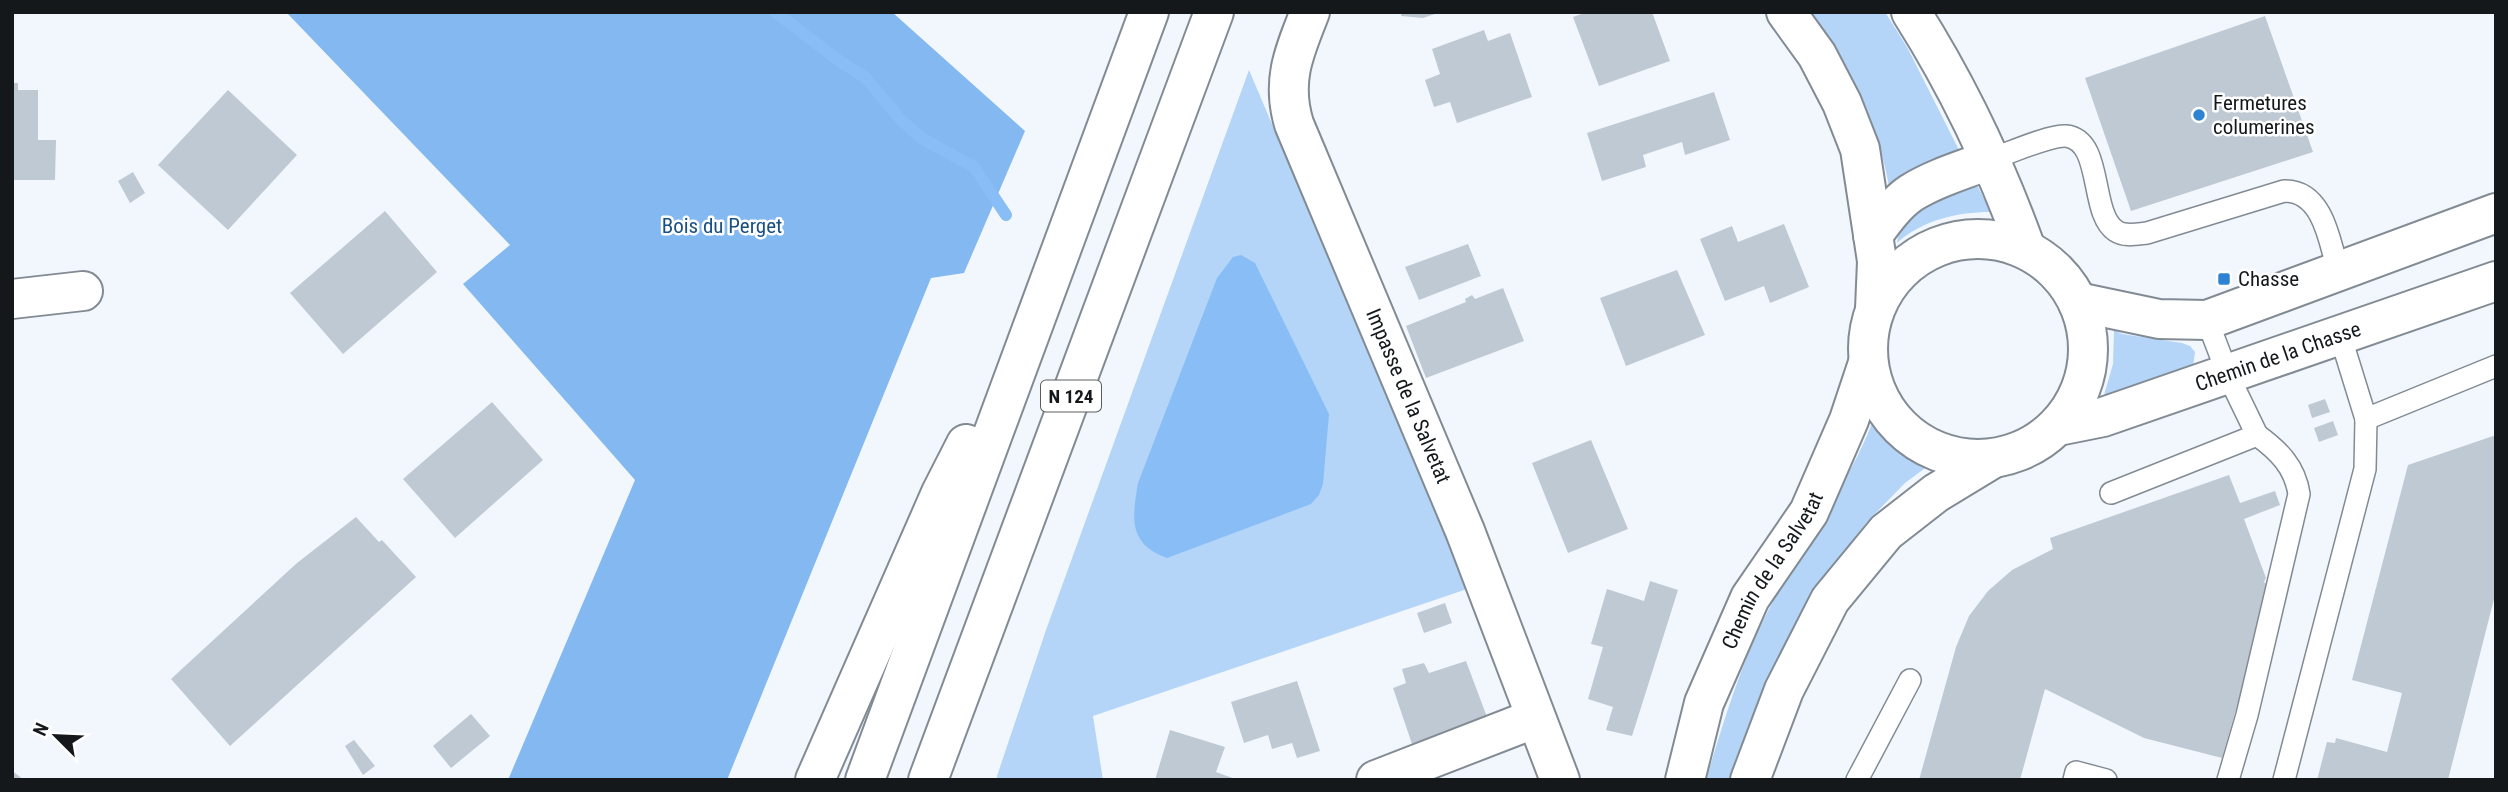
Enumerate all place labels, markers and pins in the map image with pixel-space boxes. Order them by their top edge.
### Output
place label: Fermetures columerines [2213,91,2315,139]
marker: Fermetures columerines [2191,107,2207,123]
place label: Chasse [2238,267,2299,291]
marker: Chasse [2216,271,2232,287]

